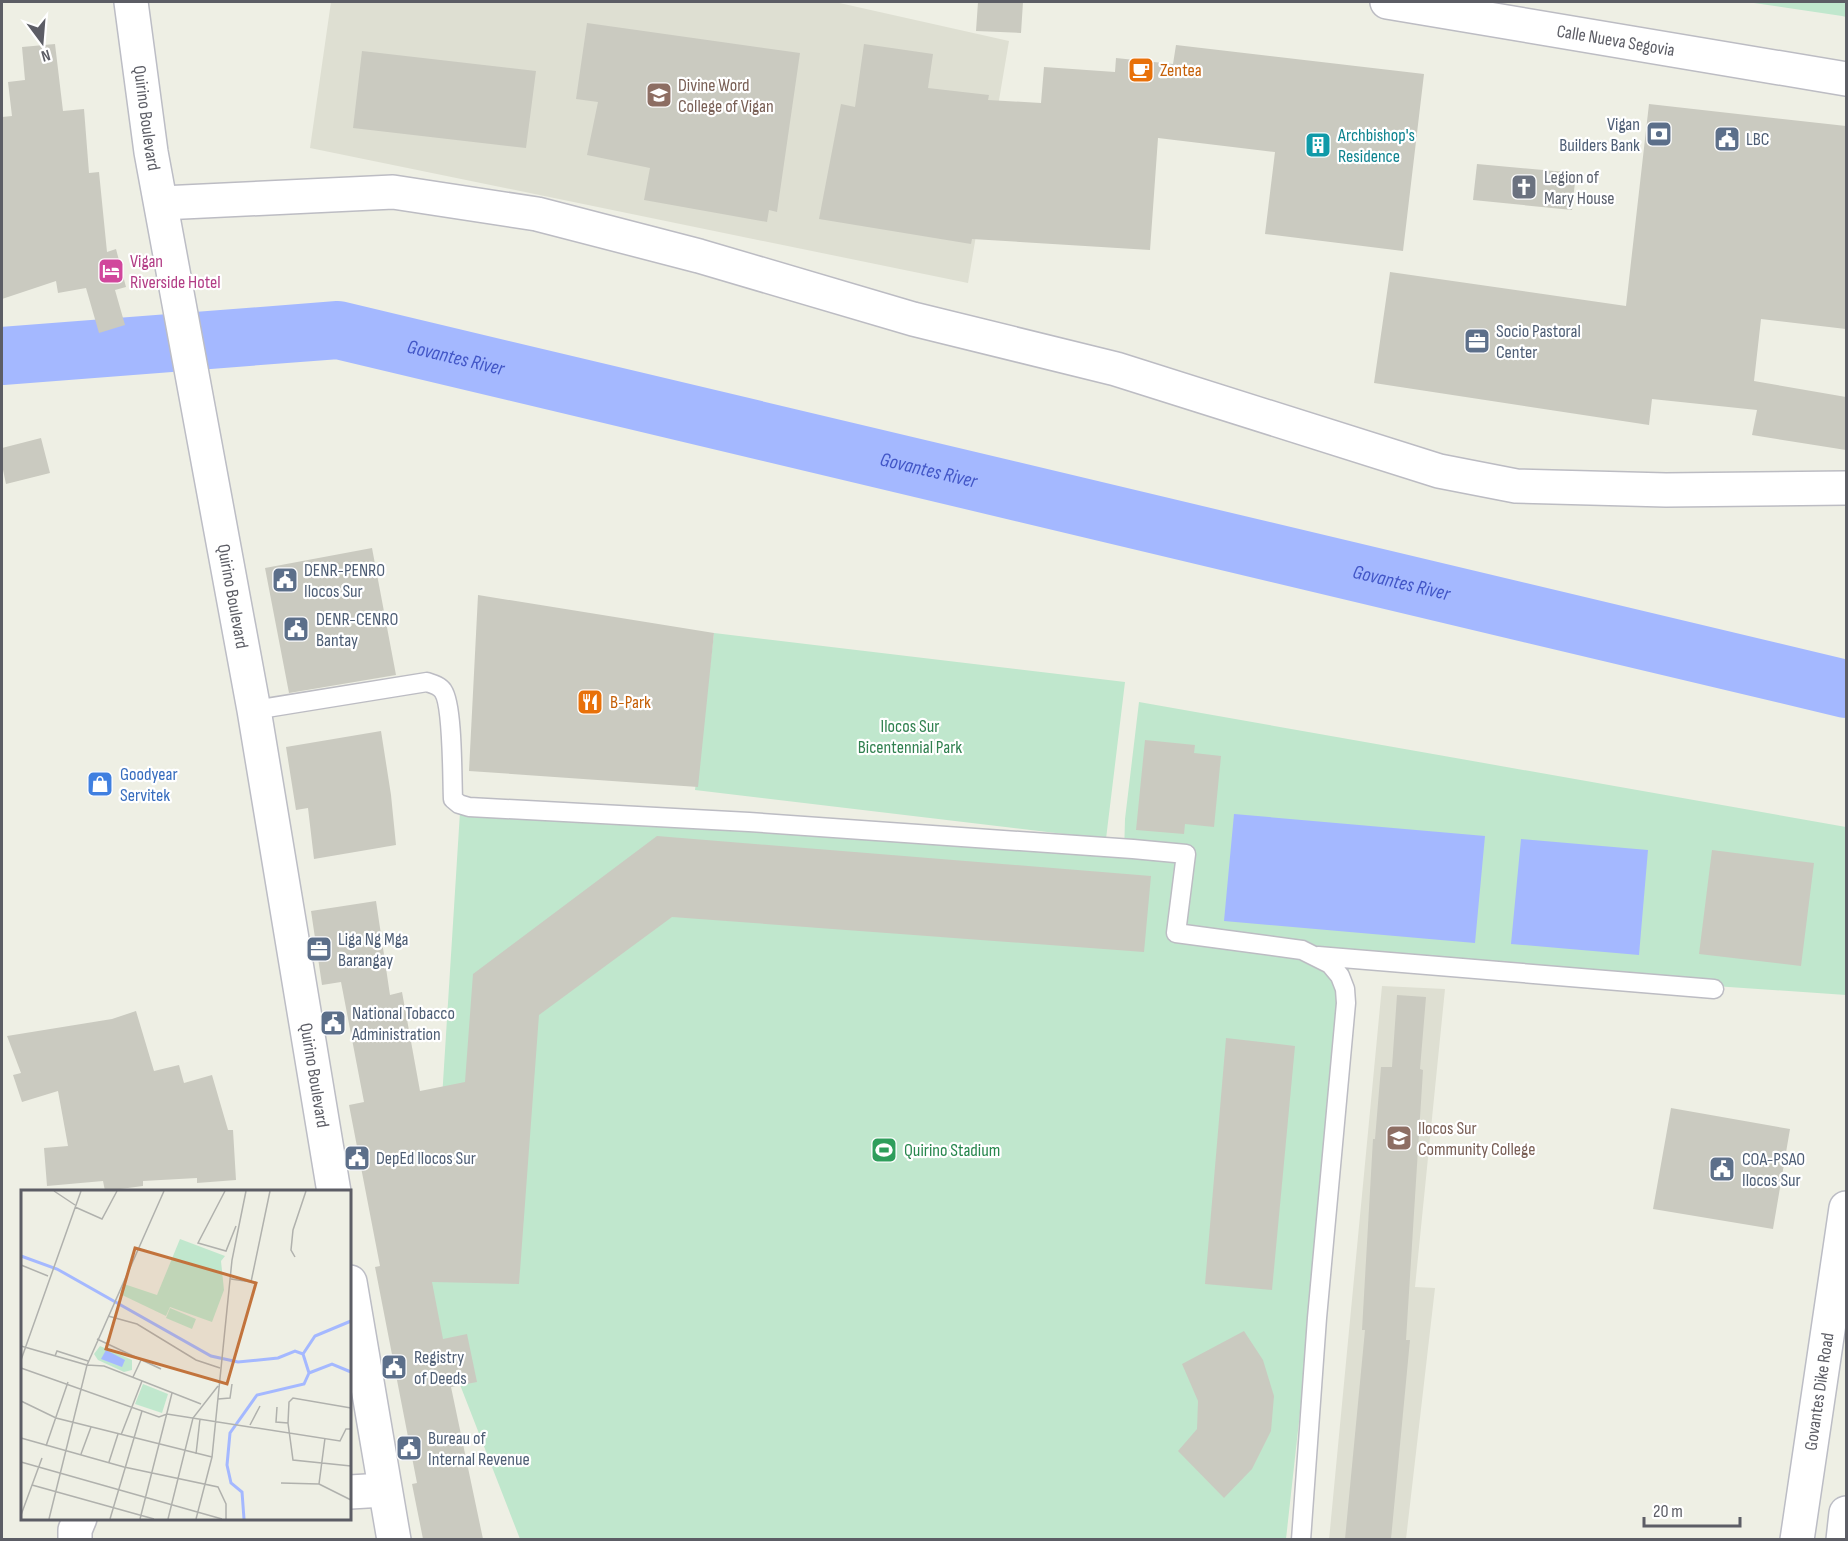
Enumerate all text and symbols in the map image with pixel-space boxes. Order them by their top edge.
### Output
north arrow [12,12,72,72]
street label: Calle Nueva Segovia [1555,20,1676,61]
text: N [39,45,52,65]
cafe icon: Zentea [1126,55,1156,85]
place label: Zentea [1160,60,1202,81]
street label: Quirino Boulevard [129,64,165,172]
place label: Divine Word College of Vigan [678,75,774,117]
school or university icon: Divine Word College of Vigan [644,80,674,110]
place label: Vigan Builders Bank [1559,114,1640,156]
bank icon: Vigan Builders Bank [1644,119,1674,149]
public building icon: LBC [1712,124,1742,154]
place label: Archbishop's Residence [1337,125,1415,167]
place label: LBC [1746,129,1769,150]
building icon: Archbishop's Residence [1303,130,1333,160]
place label: Legion of Mary House [1544,167,1615,209]
church icon: Legion of Mary House [1509,172,1539,202]
place label: Vigan Riverside Hotel [130,251,221,293]
hotel icon: Vigan Riverside Hotel [96,256,126,286]
place label: Socio Pastoral Center [1496,321,1581,363]
office icon: Socio Pastoral Center [1462,326,1492,356]
water label: Govantes River [405,335,508,381]
water label: Govantes River [877,447,981,494]
street label: Quirino Boulevard [213,542,253,650]
place label: DENR-PENRO Ilocos Sur [304,560,385,602]
water label: Govantes River [1350,560,1454,607]
public building icon: DENR-PENRO Ilocos Sur [270,565,300,595]
place label: DENR-CENRO Bantay [316,609,398,651]
public building icon: DENR-CENRO Bantay [281,614,311,644]
restaurant icon: B-Park [575,687,605,717]
place label: B-Park [610,692,651,713]
park label: Ilocos Sur Bicentennial Park [858,716,962,758]
place label: Goodyear Servitek [120,764,178,806]
shop icon: Goodyear Servitek [85,769,115,799]
place label: Liga Ng Mga Barangay [338,929,409,971]
office icon: Liga Ng Mga Barangay [304,934,334,964]
place label: National Tobacco Administration [351,1003,455,1045]
public building icon: National Tobacco Administration [318,1008,348,1038]
street label: Quirino Boulevard [296,1021,334,1129]
place label: Ilocos Sur Community College [1418,1118,1535,1160]
school or university icon: Ilocos Sur Community College [1384,1123,1414,1153]
sports icon: Quirino Stadium [869,1135,899,1165]
place label: Quirino Stadium [904,1140,1000,1161]
public building icon: DepEd Ilocos Sur [342,1143,372,1173]
place label: DepEd Ilocos Sur [376,1148,476,1169]
place label: COA-PSAO Ilocos Sur [1742,1149,1805,1191]
public building icon: COA-PSAO Ilocos Sur [1707,1154,1737,1184]
inset map [21,1190,351,1520]
street label: Govantes Dike Road [1800,1331,1838,1452]
place label: Registry of Deeds [414,1347,467,1389]
public building icon: Registry of Deeds [379,1352,409,1382]
place label: Bureau of Internal Revenue [428,1428,530,1470]
public building icon: Bureau of Internal Revenue [394,1433,424,1463]
scale bar [1644,1490,1740,1528]
text: 20 m [1653,1501,1683,1522]

